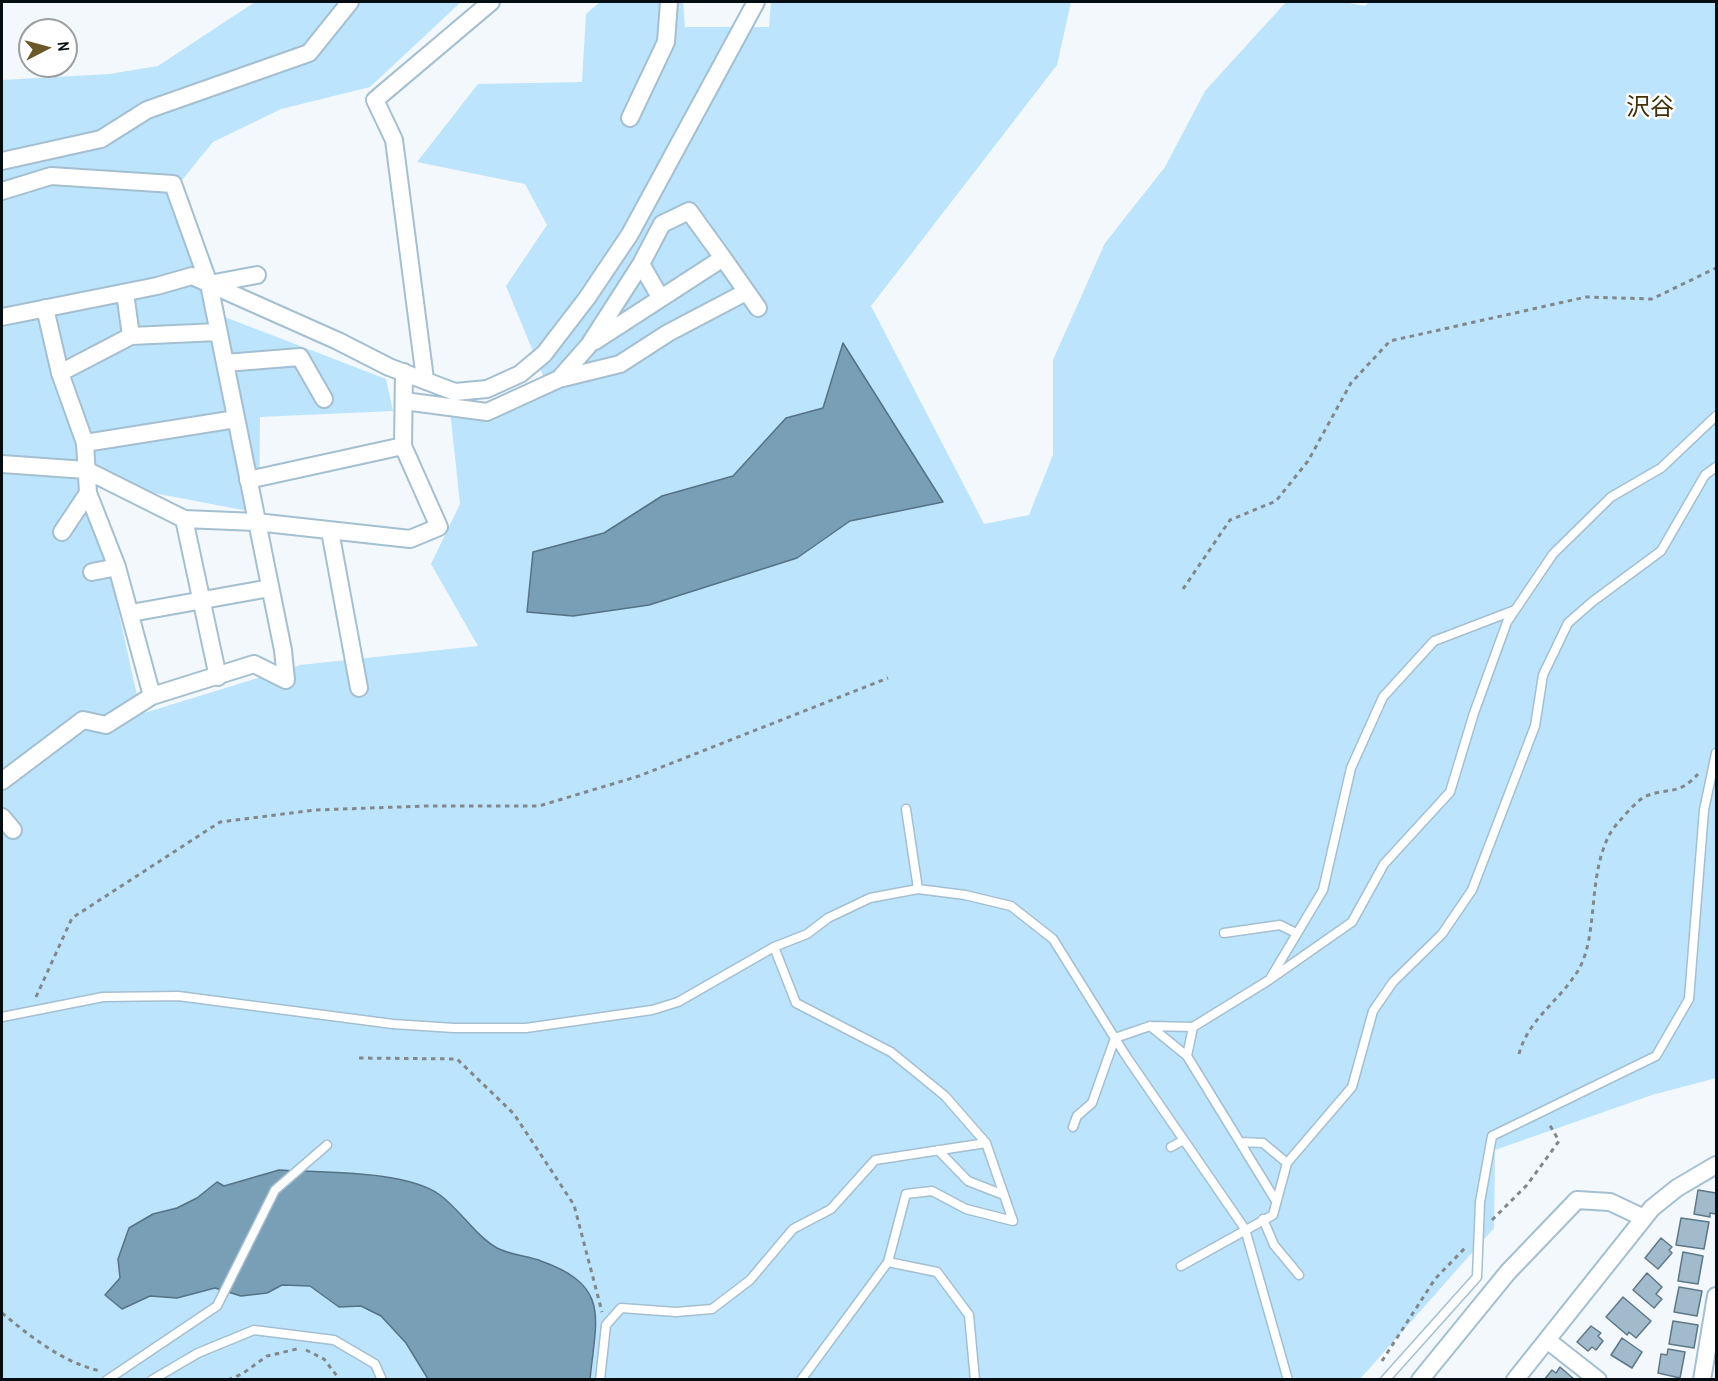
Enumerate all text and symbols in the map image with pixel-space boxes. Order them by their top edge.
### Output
north arrow [18,18,78,78]
text: N [52,40,75,52]
district label: 沢谷 [1626,95,1674,123]

